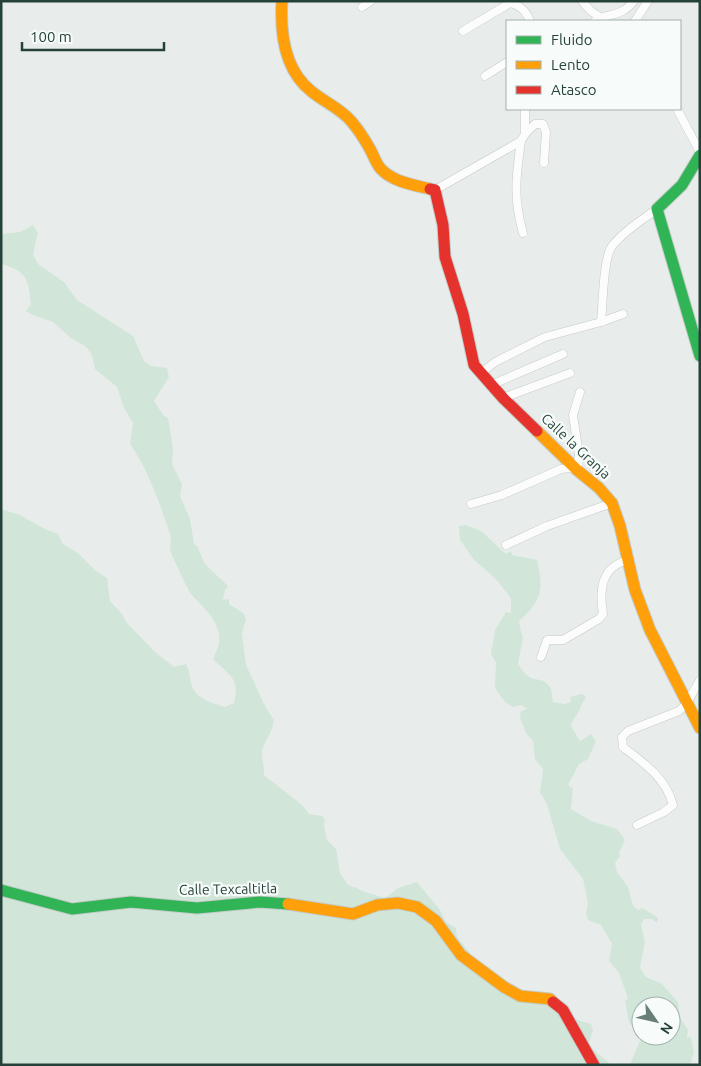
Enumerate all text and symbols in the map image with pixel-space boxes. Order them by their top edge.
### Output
scale bar [22,20,165,52]
legend [506,20,681,110]
text: 100 m [30,28,72,45]
text: Fluido [551,31,593,48]
text: Lento [551,56,590,73]
text: Atasco [551,81,597,98]
street label: Calle la Granja [538,410,614,482]
street label: Calle Texcaltitla [179,880,277,898]
north arrow [631,996,681,1046]
text: N [657,1019,676,1037]

